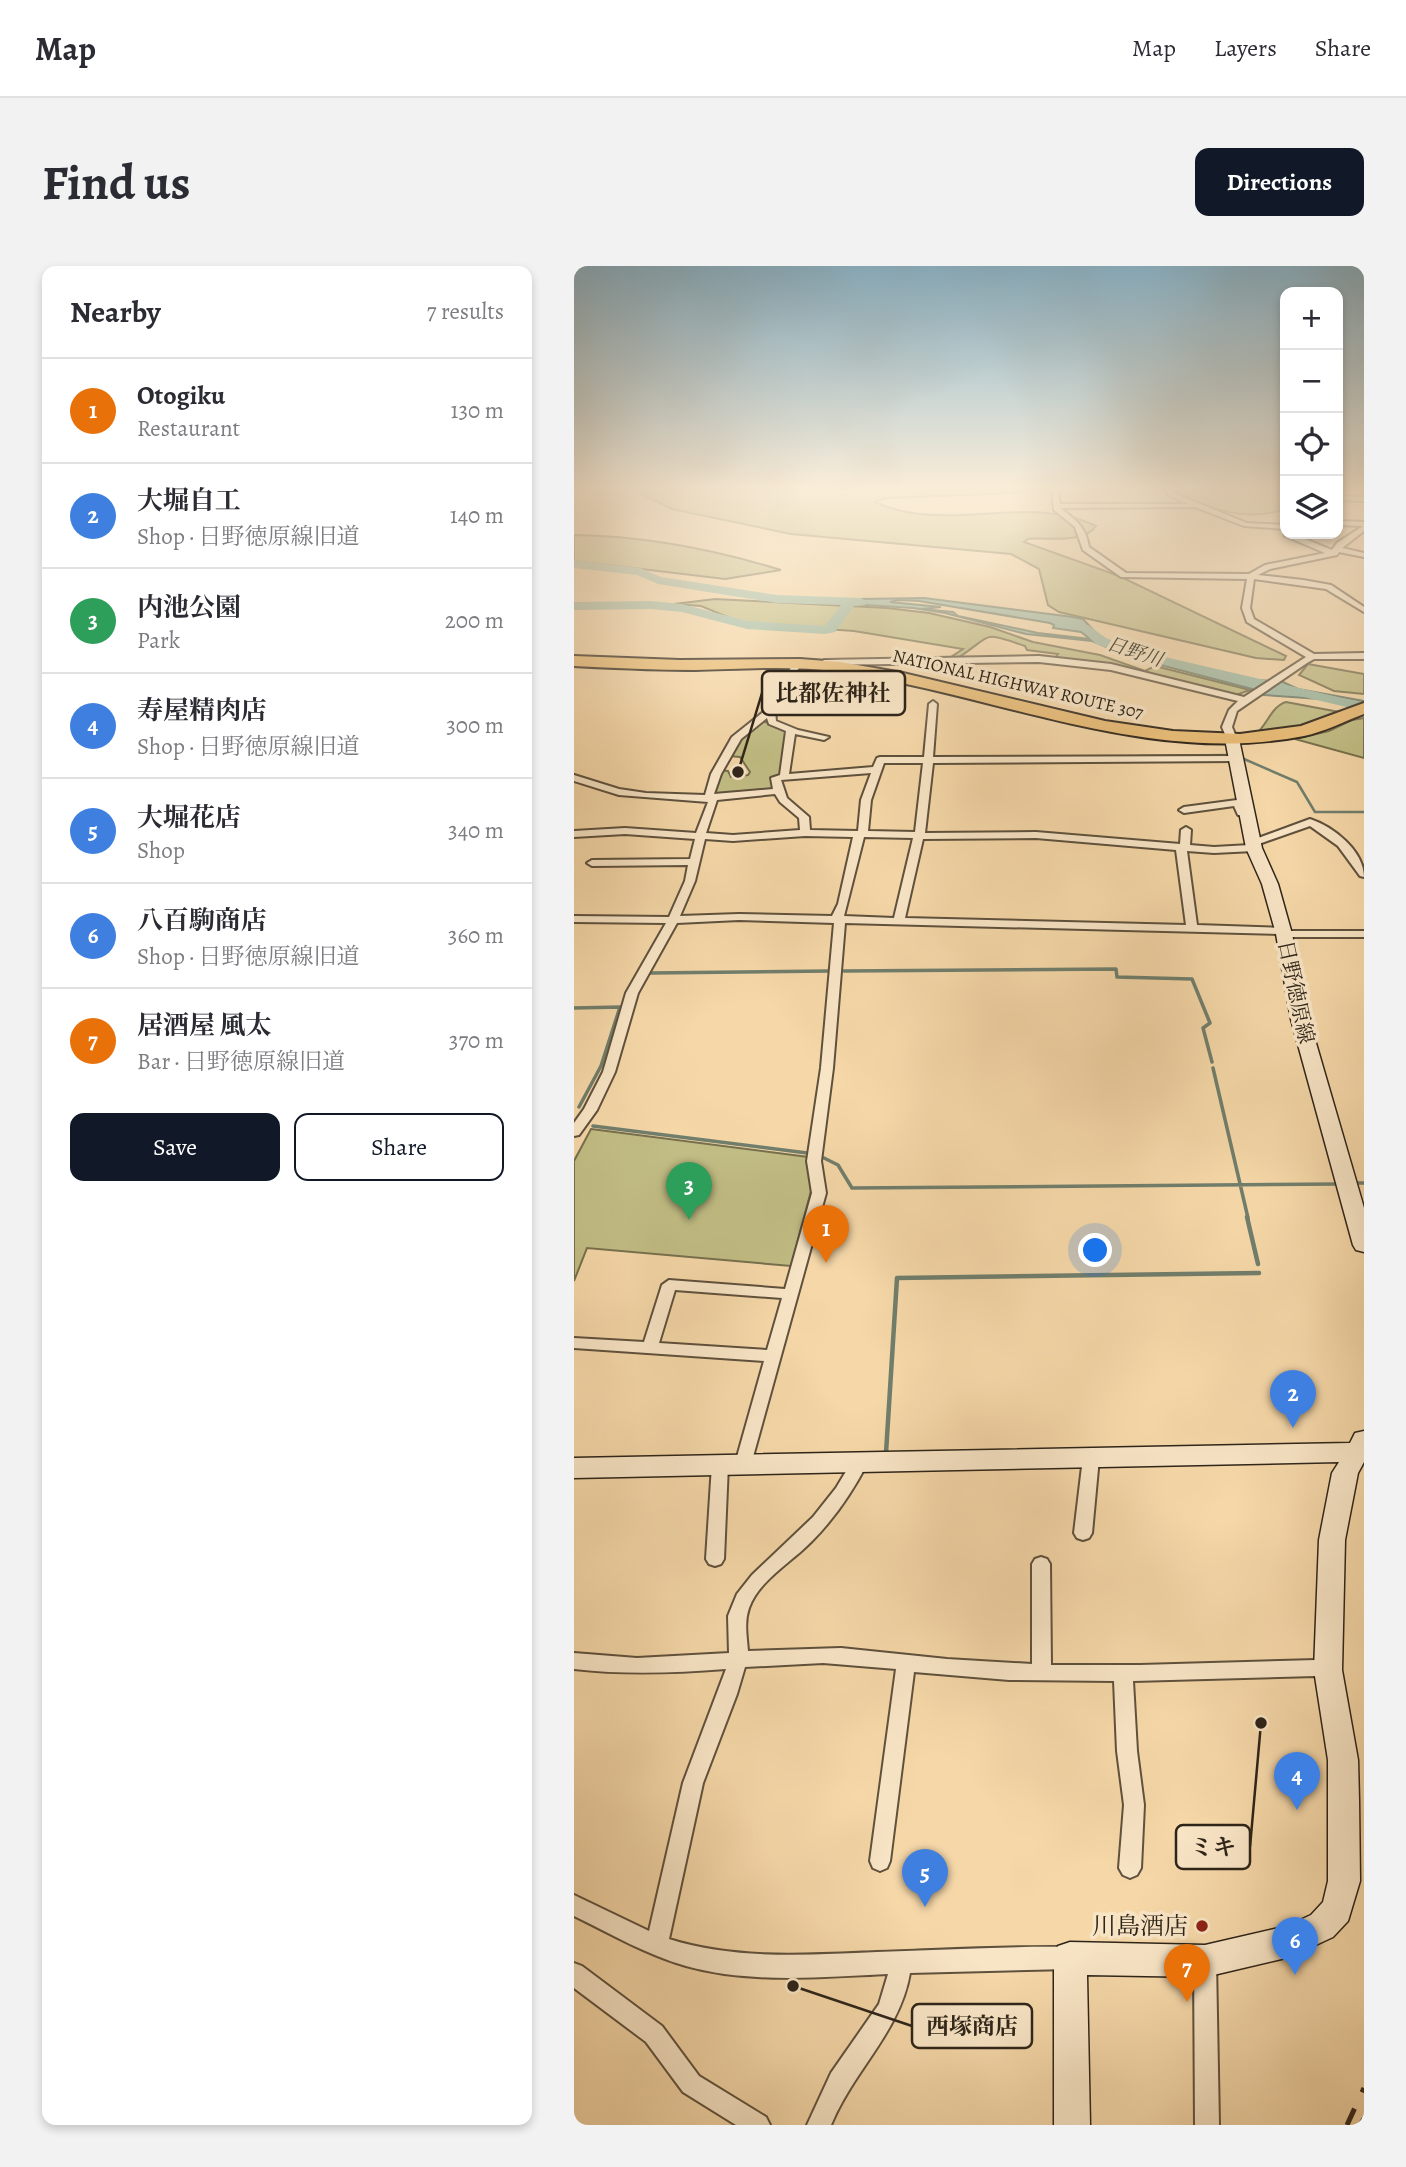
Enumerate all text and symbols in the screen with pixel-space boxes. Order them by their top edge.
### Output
text: Map [35,26,96,71]
text: Map [1132,32,1176,64]
text: Layers [1214,32,1277,64]
text: Share [1315,32,1371,64]
button: Directions [1195,148,1364,216]
text: Find us [42,149,190,216]
map controls [1280,287,1343,539]
button: + [1280,287,1343,350]
text: Nearby [70,292,161,332]
text: 7 results [427,296,504,327]
button: − [1280,350,1343,413]
text: Otogiku [137,378,225,413]
text: 1 [89,395,97,426]
text: 130 m [451,395,504,426]
text: Restaurant [137,413,240,444]
button: locate [1280,413,1343,476]
button: layers [1280,476,1343,539]
text: 大堀自工 [137,483,241,518]
text: 2 [87,500,99,531]
text: 140 m [450,500,504,531]
text: Shop · 日野徳原線旧道 [137,521,360,552]
text: 内池公園 [137,590,241,625]
text: 3 [88,605,98,636]
text: 200 m [445,605,504,636]
text: Park [137,625,180,656]
water label: 日野川 [1104,631,1168,674]
street label: NATIONAL HIGHWAY ROUTE 307 [890,643,1146,725]
callout: 比都佐神社 [762,671,905,715]
text: 比都佐神社 [776,678,891,709]
text: 寿屋精肉店 [137,693,267,728]
text: 4 [88,710,98,741]
text: 300 m [446,710,504,741]
text: Shop · 日野徳原線旧道 [137,731,360,762]
text: 大堀花店 [137,800,241,835]
text: 5 [88,815,98,846]
text: 340 m [448,815,504,846]
text: Shop [137,835,185,866]
text: 八百駒商店 [137,903,267,938]
text: 6 [88,920,98,951]
text: 360 m [448,920,504,951]
street label: 日野徳原線 [1271,938,1321,1046]
text: Shop · 日野徳原線旧道 [137,941,360,972]
text: 居酒屋 風太 [137,1008,272,1043]
text: 7 [88,1025,98,1056]
text: 370 m [449,1025,504,1056]
text: Bar · 日野徳原線旧道 [137,1046,345,1077]
button: Save [70,1113,280,1181]
button: Share [294,1113,504,1181]
pin: 3 [666,1162,712,1220]
pin: 1 [803,1205,849,1263]
your location [1078,1233,1112,1267]
pin: 2 [1270,1370,1316,1428]
pin: 4 [1274,1752,1320,1810]
callout: ミキ [1176,1825,1250,1869]
text: ミキ [1190,1832,1236,1863]
pin: 5 [902,1849,948,1907]
place label: 川島酒店 [1092,1910,1188,1942]
pin: 6 [1272,1917,1318,1975]
marker: 川島酒店 [1194,1918,1210,1934]
pin: 7 [1164,1944,1210,2002]
callout: 西塚商店 [912,2004,1032,2048]
text: 西塚商店 [926,2011,1018,2042]

